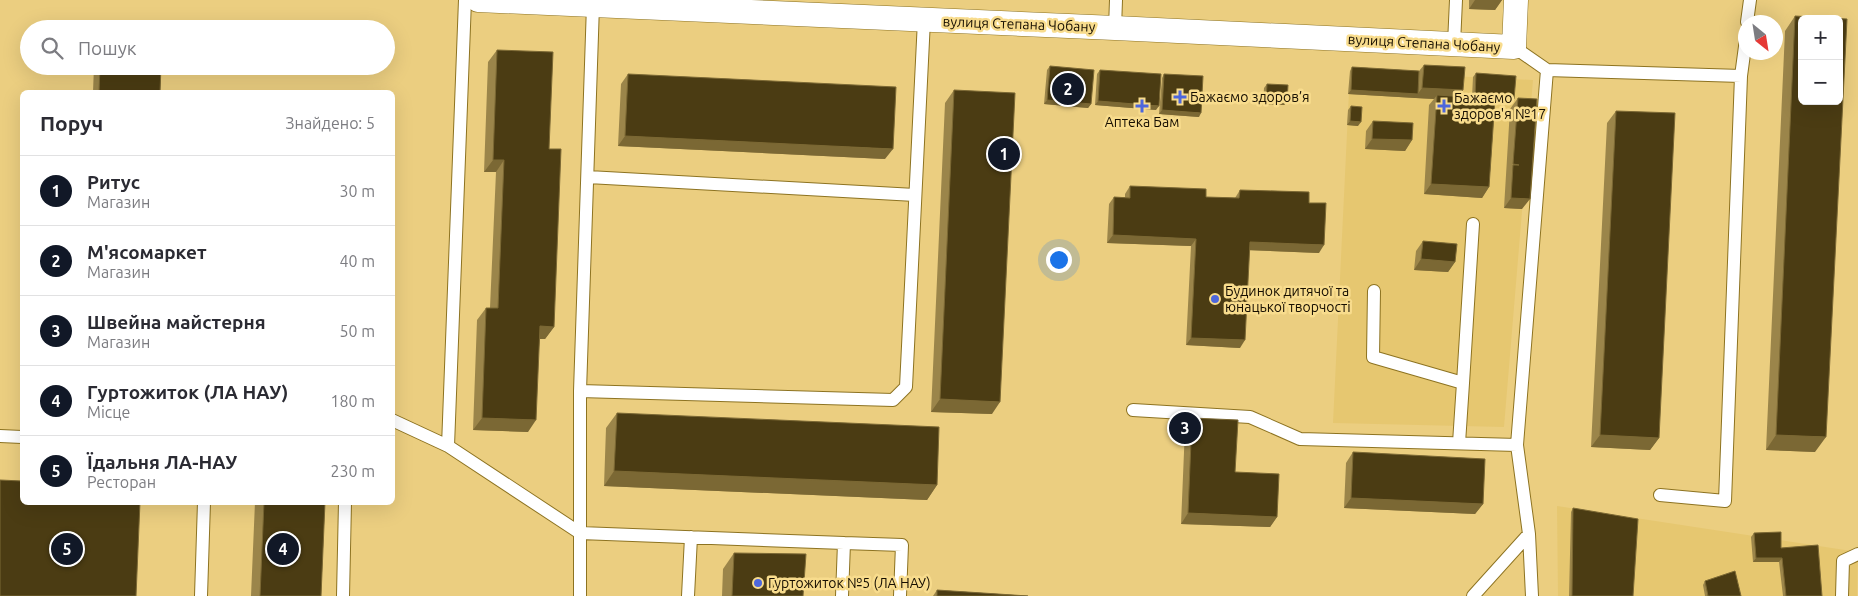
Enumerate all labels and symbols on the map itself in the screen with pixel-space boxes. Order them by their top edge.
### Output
street label: вулиця Степана Чобану [942,13,1096,35]
north arrow [1738,15,1783,60]
street label: вулиця Степана Чобану [1347,31,1501,55]
pin: 2 [1052,70,1084,108]
place label: Бажаємо здоров’я [1190,89,1310,105]
place label: Бажаємо здоров'я №17 [1454,90,1546,122]
marker: Бажаємо здоров’я [1174,91,1186,103]
marker: Аптека Бам [1136,100,1148,112]
marker: Бажаємо здоров'я №17 [1438,100,1450,112]
place label: Аптека Бам [1105,114,1179,130]
pin: 1 [988,135,1020,173]
your location [1046,247,1072,273]
place label: Будинок дитячої та юнацької творчості [1225,283,1351,315]
marker: Будинок дитячої та юнацької творчості [1209,293,1221,305]
pin: 3 [1169,409,1201,447]
pin: 5 [51,530,83,568]
pin: 4 [267,530,299,568]
place label: Гуртожиток №5 (ЛА НАУ) [768,575,931,591]
marker: Гуртожиток №5 (ЛА НАУ) [752,577,764,589]

